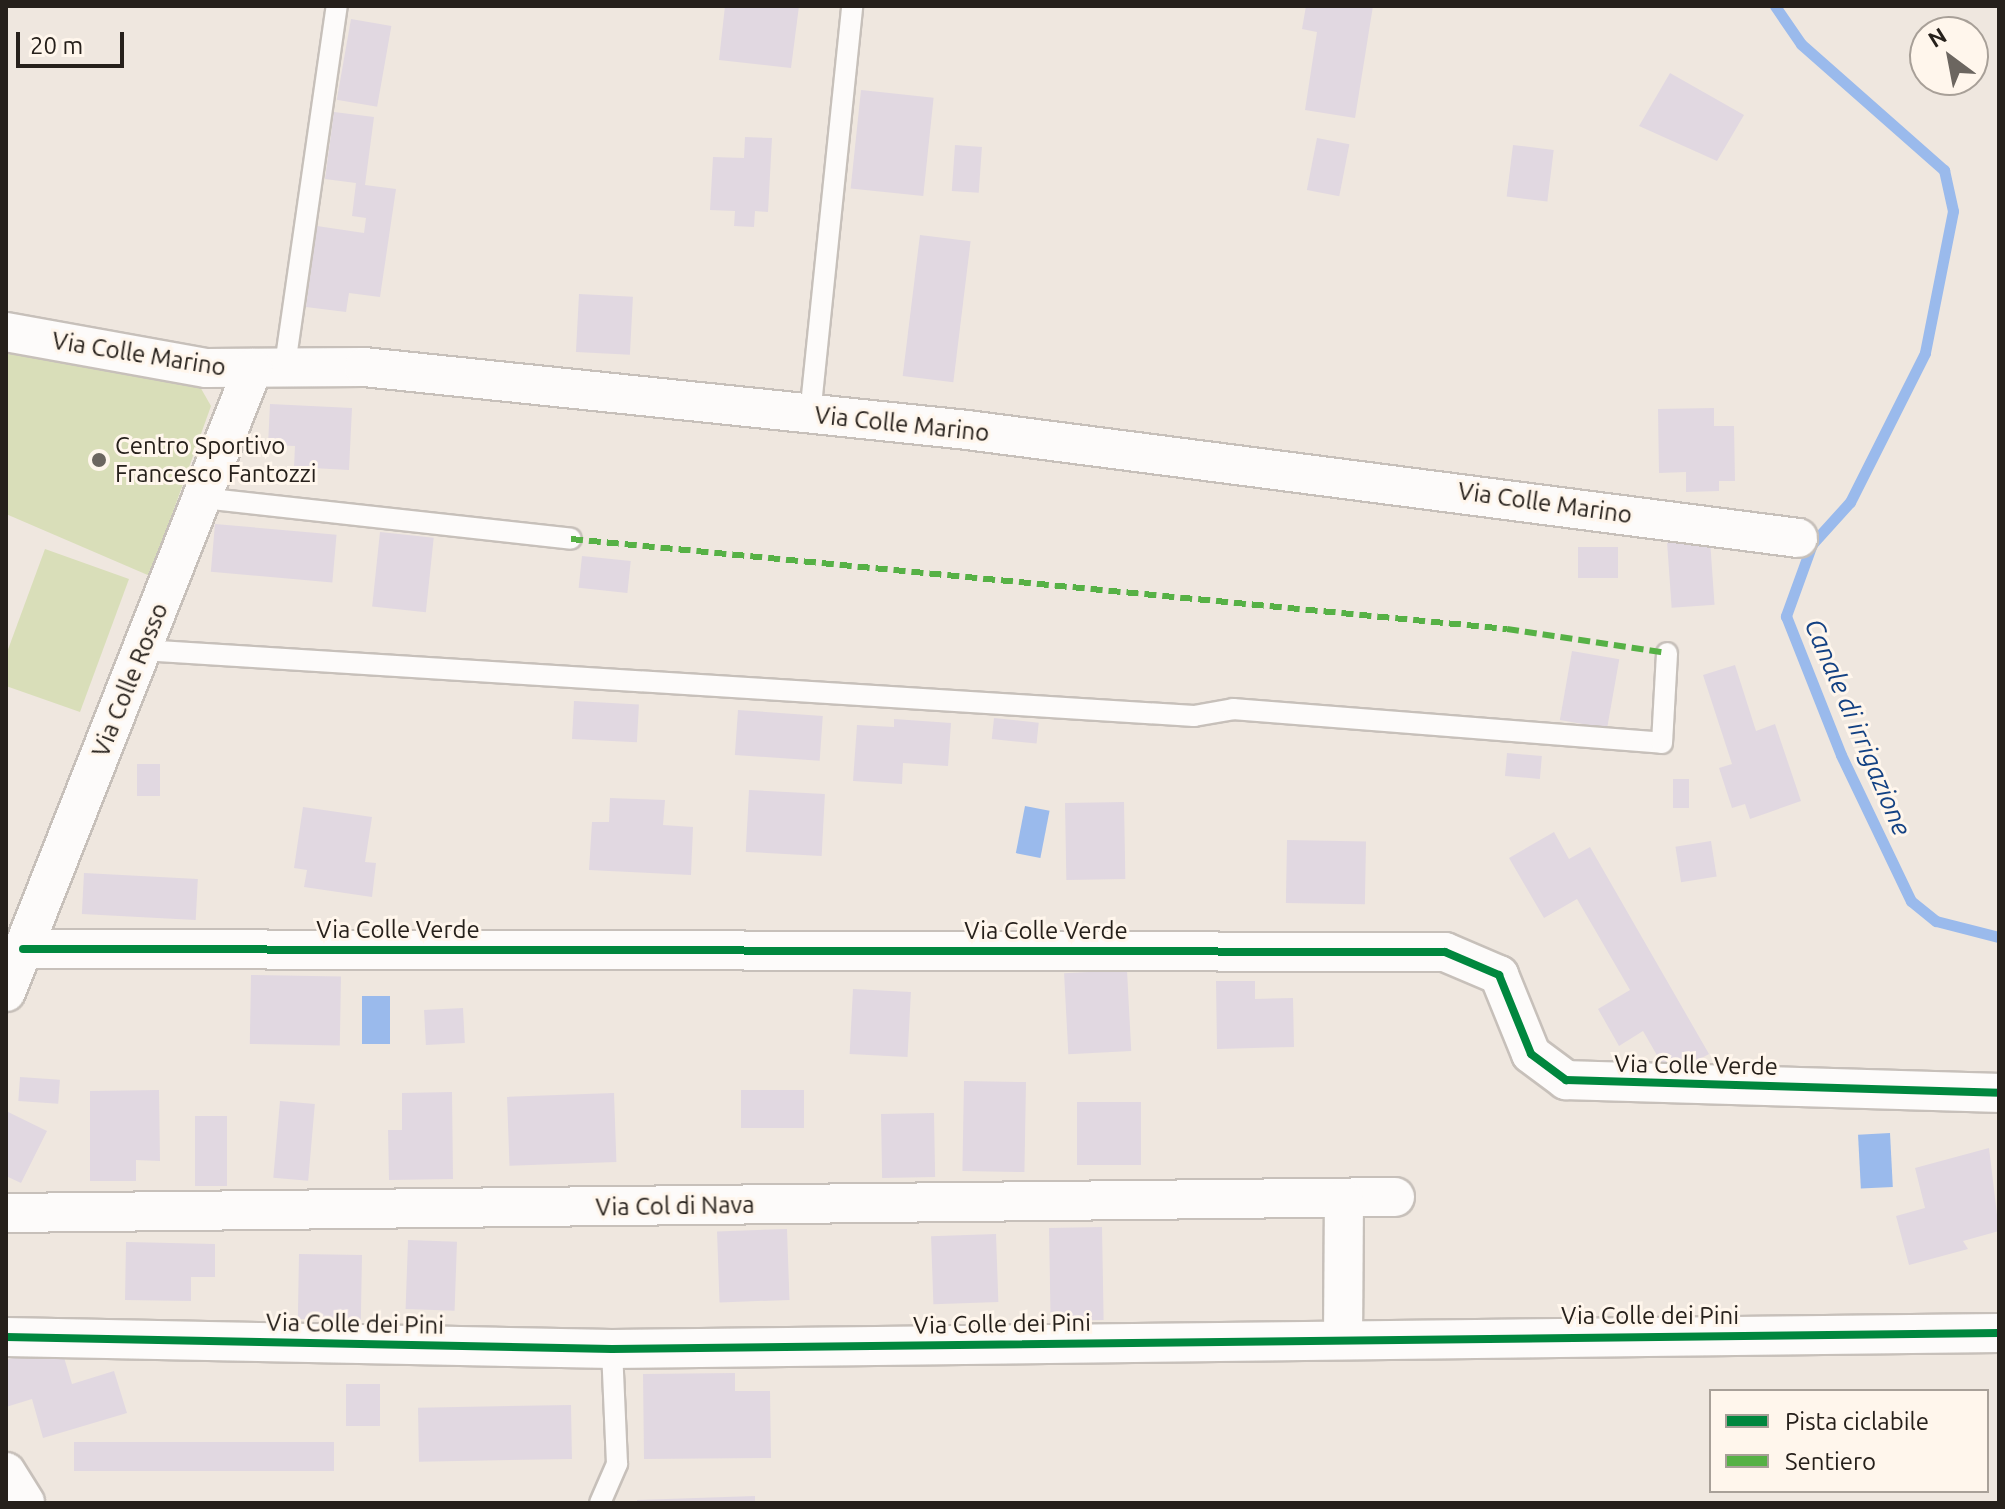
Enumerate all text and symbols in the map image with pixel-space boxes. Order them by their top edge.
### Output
scale bar [20,16,128,66]
north arrow [1909,16,1989,96]
text: N [1923,22,1951,52]
text: 20 m [30,32,83,59]
street label: Via Colle Marino [50,326,228,382]
street label: Via Colle Marino [813,401,991,447]
place label: Centro Sportivo Francesco Fantozzi [115,432,317,488]
marker: Centro Sportivo Francesco Fantozzi [90,451,108,469]
street label: Via Colle Marino [1456,477,1634,529]
street label: Via Colle Rosso [86,599,174,761]
water label: Canale di irrigazione [1798,614,1918,840]
street label: Via Colle Verde [316,916,480,944]
street label: Via Colle Verde [964,917,1128,945]
street label: Via Colle Verde [1614,1049,1778,1081]
street label: Via Col di Nava [595,1190,755,1222]
street label: Via Colle dei Pini [1561,1302,1739,1330]
street label: Via Colle dei Pini [266,1308,444,1340]
street label: Via Colle dei Pini [913,1308,1091,1340]
legend [1709,1389,1989,1493]
text: Pista ciclabile [1785,1408,1929,1435]
text: Sentiero [1785,1448,1876,1475]

